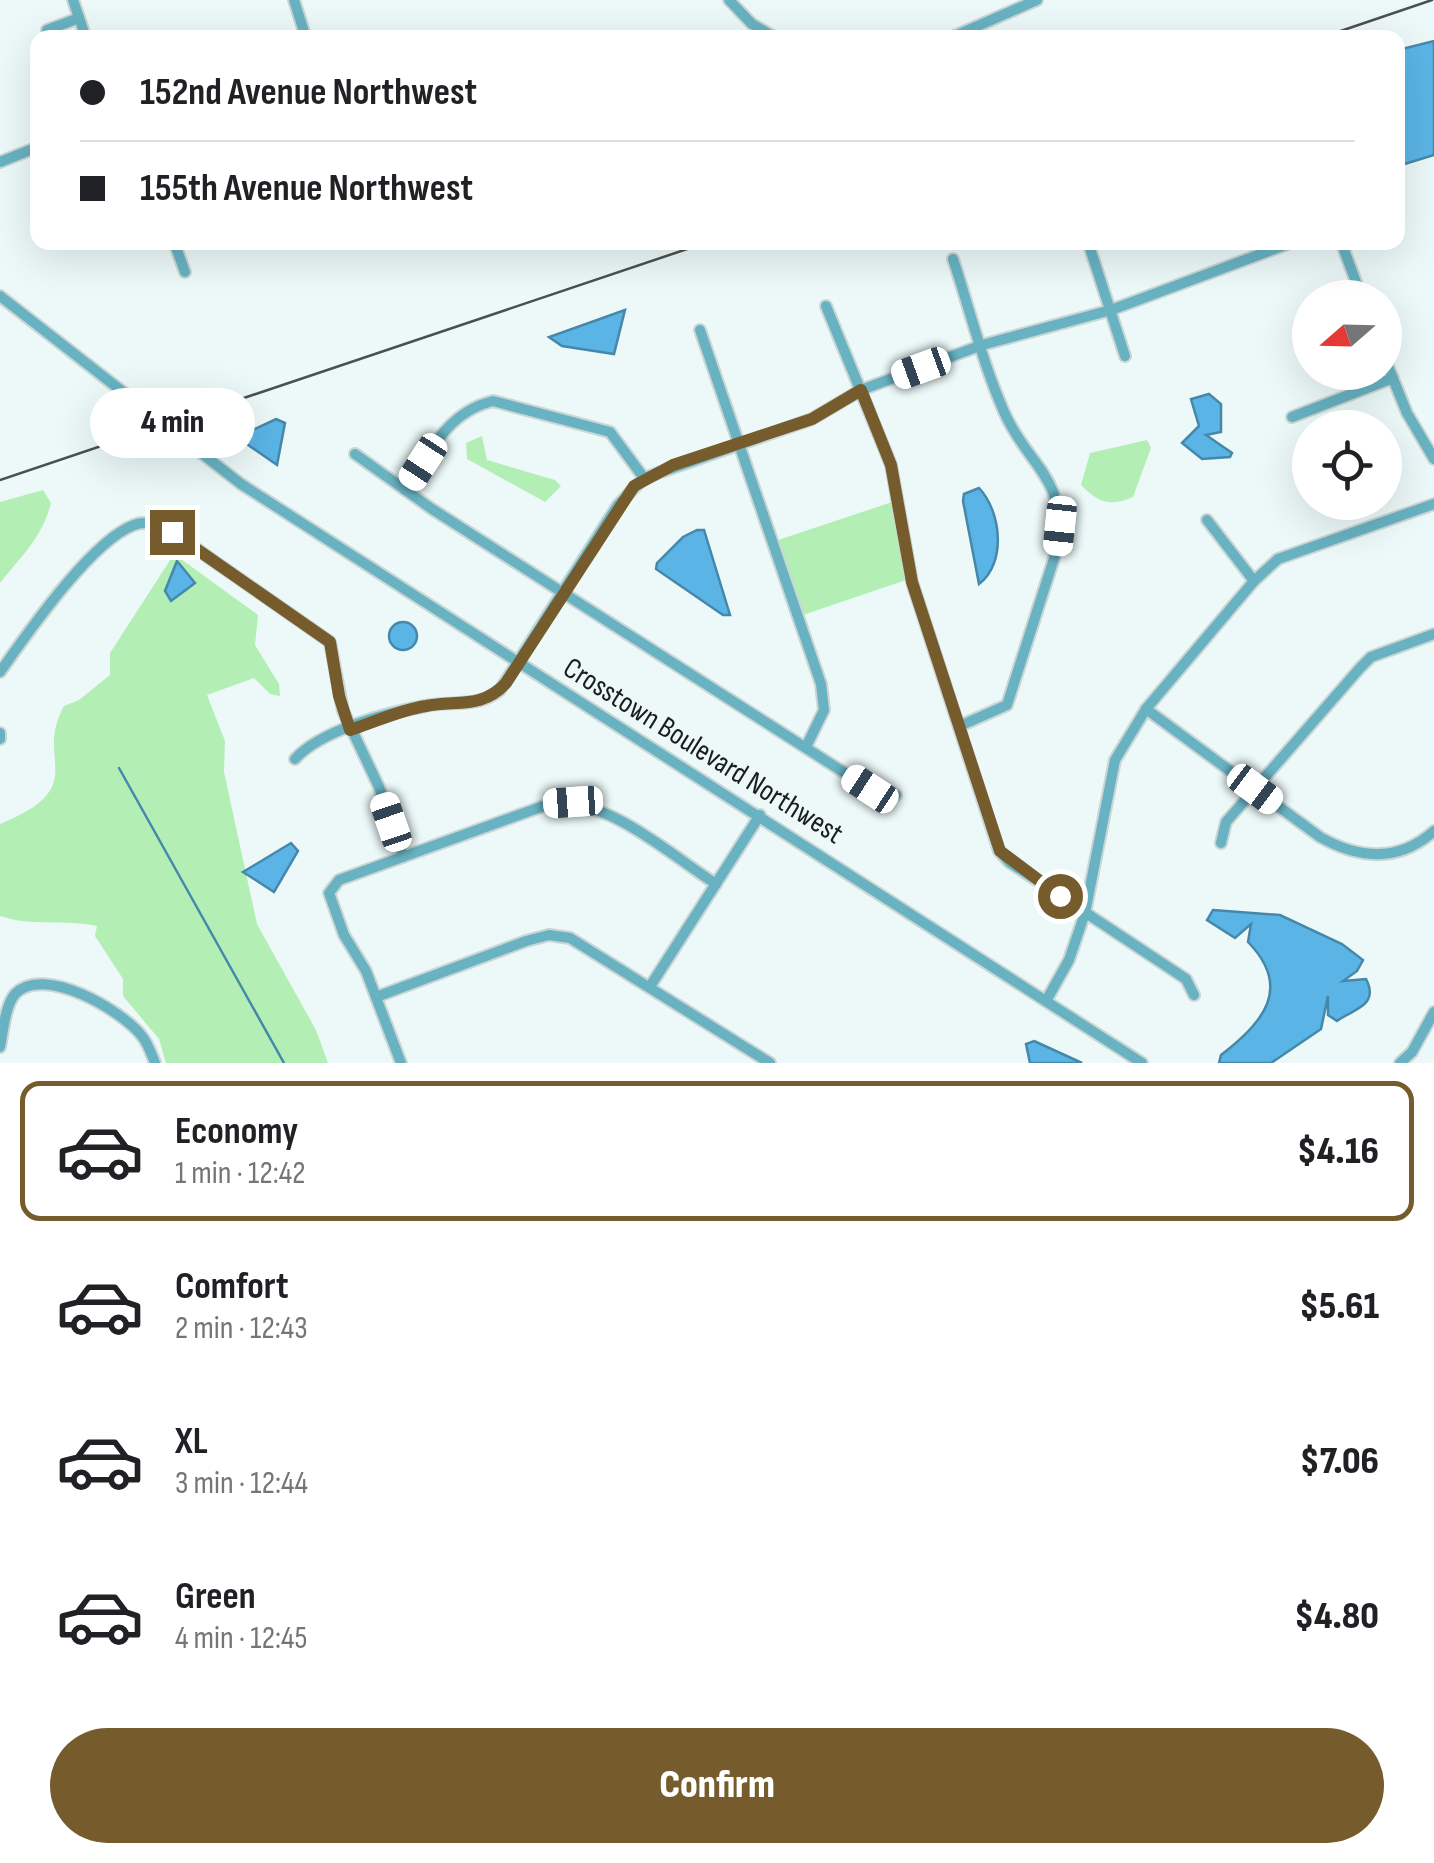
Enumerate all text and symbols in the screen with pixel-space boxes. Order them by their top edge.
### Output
text: 152nd Avenue Northwest [140,70,477,115]
text: 155th Avenue Northwest [140,166,473,211]
north arrow [1292,280,1402,390]
map controls [1292,280,1402,520]
car [888,344,954,392]
callout: 4 min [90,387,254,457]
text: 4 min [141,403,204,442]
button: locate [1292,410,1402,520]
car [394,429,452,495]
car [1042,495,1078,557]
route end [150,510,195,555]
street label: Crosstown Boulevard Northwest [556,650,850,852]
car [1222,759,1288,819]
car [837,760,903,818]
car [542,785,604,819]
car [367,789,415,855]
route start [1038,874,1083,919]
icon: car [55,1106,145,1196]
text: Economy [175,1109,298,1154]
text: $4.16 [1297,1129,1379,1174]
text: 1 min · 12:42 [175,1154,306,1193]
icon: car [55,1261,145,1351]
text: Comfort [175,1264,289,1309]
text: $5.61 [1299,1284,1379,1329]
text: 2 min · 12:43 [175,1309,308,1348]
icon: car [55,1416,145,1506]
text: XL [175,1419,208,1464]
text: $7.06 [1300,1439,1379,1484]
text: 3 min · 12:44 [175,1464,308,1503]
icon: car [55,1571,145,1661]
text: Green [175,1574,256,1619]
text: $4.80 [1294,1594,1379,1639]
text: 4 min · 12:45 [175,1619,307,1658]
button: Confirm [50,1728,1384,1843]

